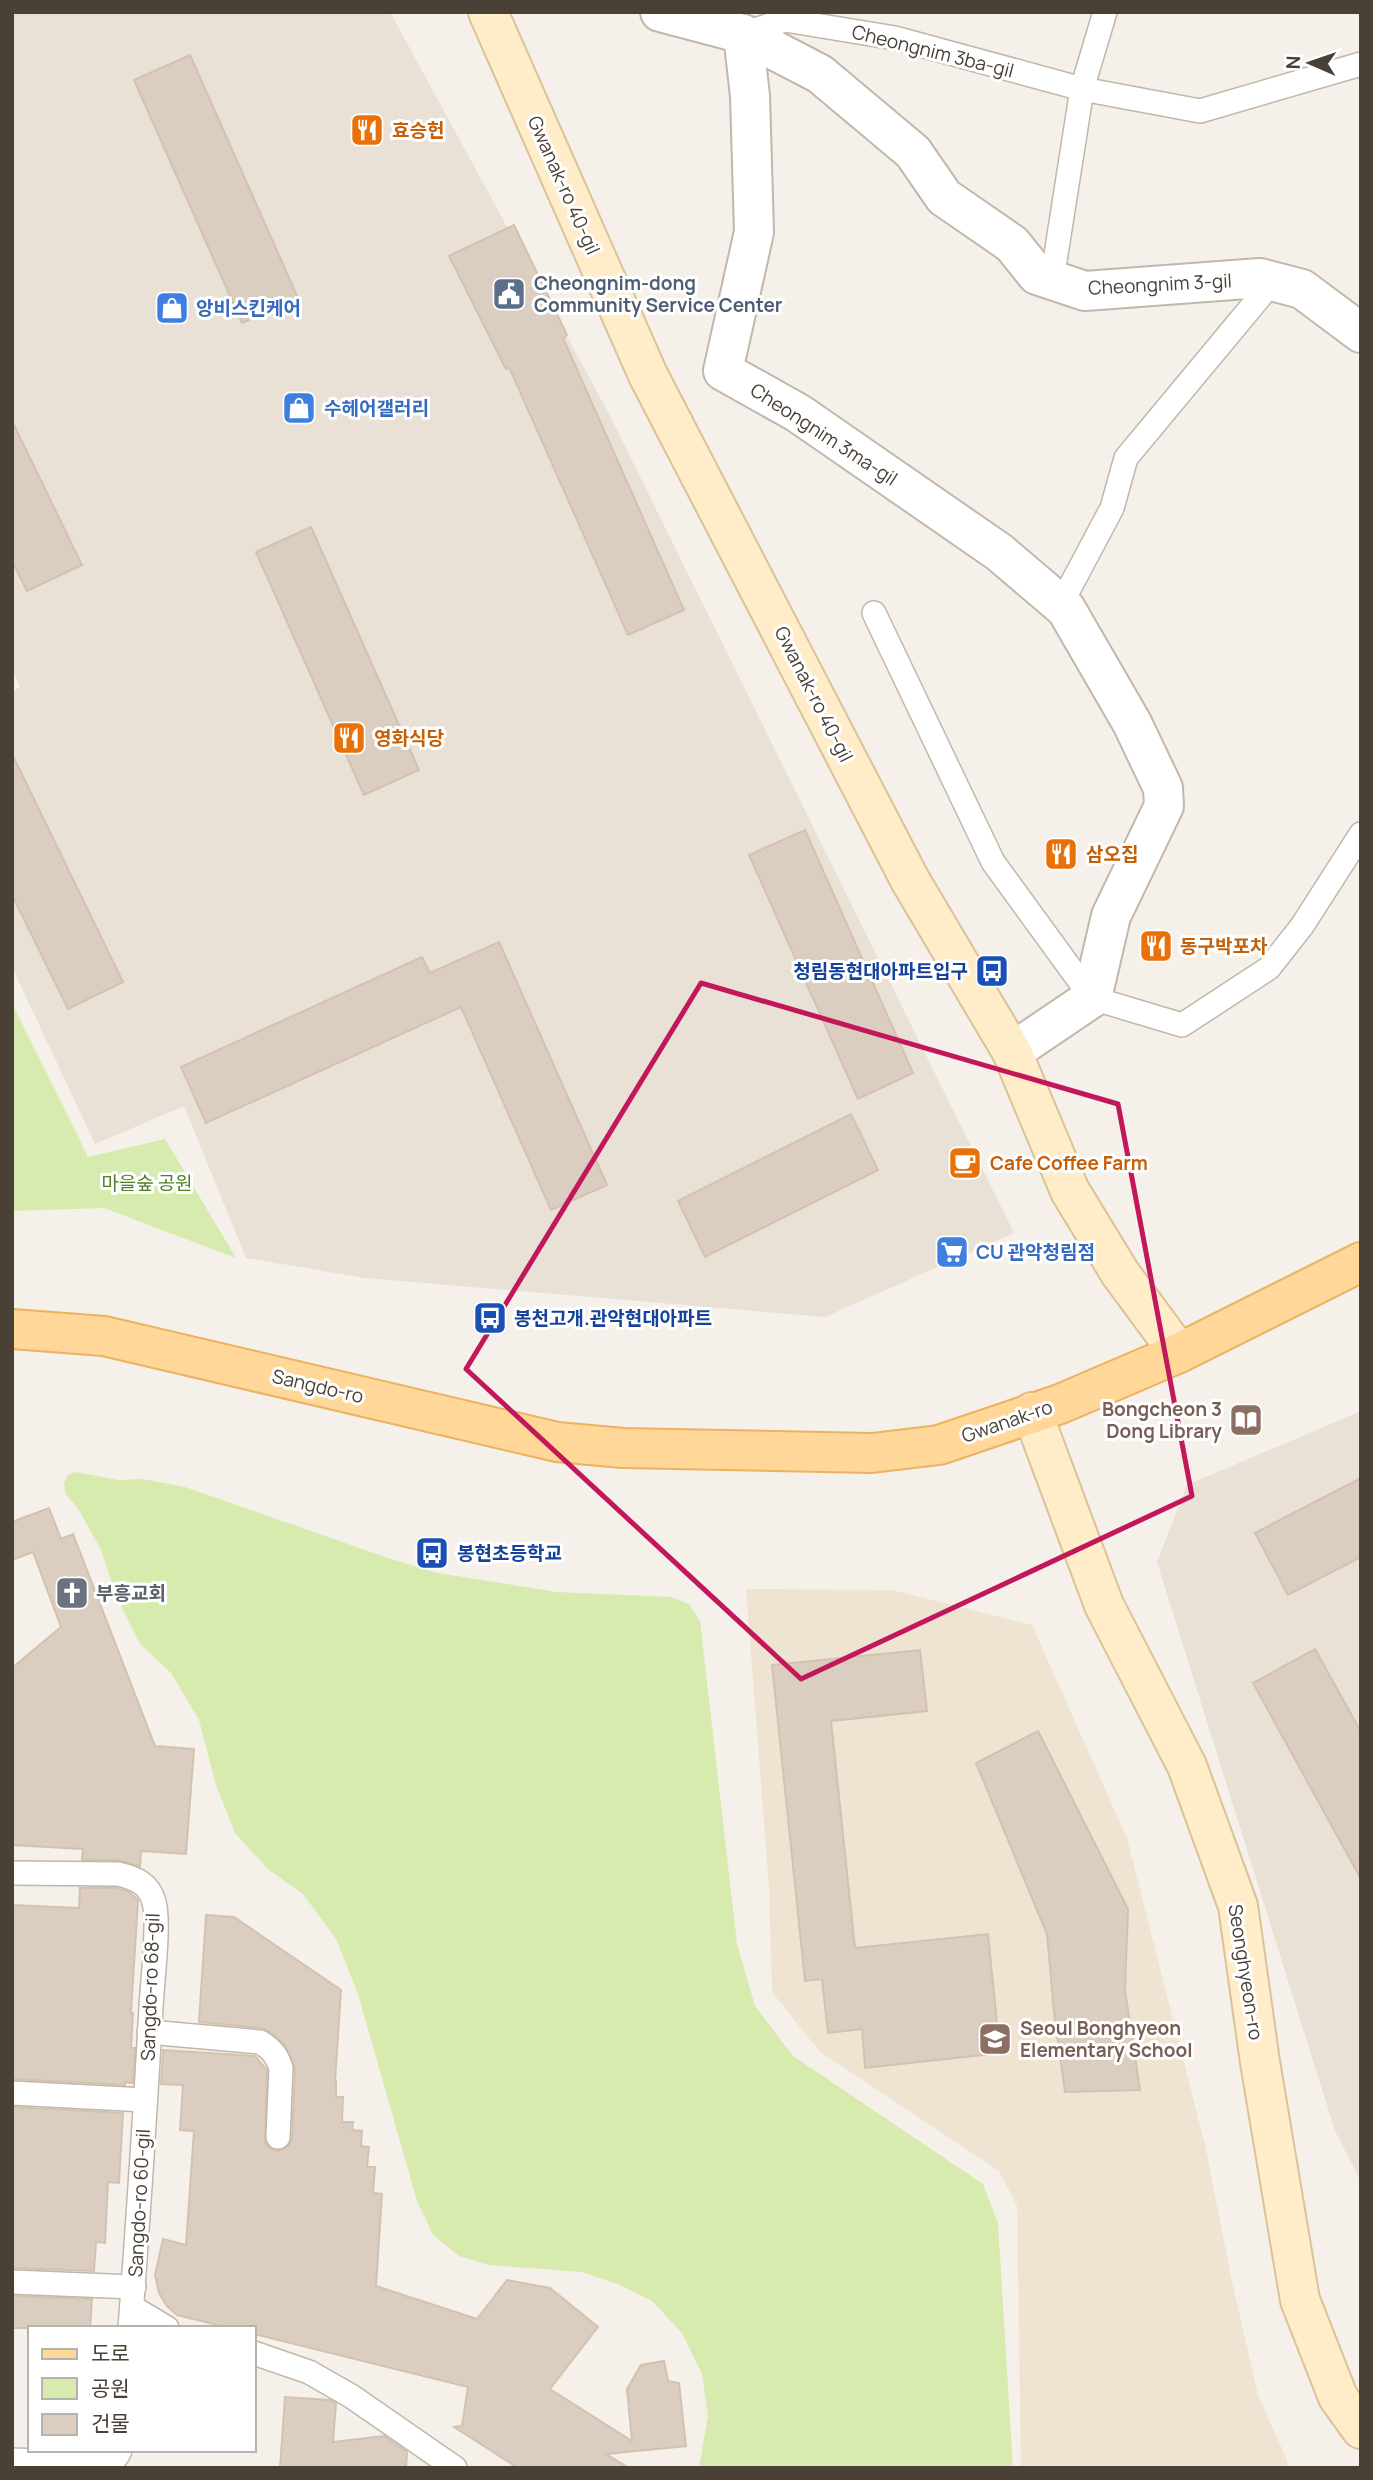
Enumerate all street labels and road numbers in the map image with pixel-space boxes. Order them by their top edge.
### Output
street label: Cheongnim 3ba-gil [849,18,1017,84]
street label: Gwanak-ro 40-gil [522,112,606,258]
street label: Cheongnim 3-gil [1087,267,1233,301]
street label: Cheongnim 3ma-gil [745,377,903,491]
street label: Gwanak-ro 40-gil [769,622,859,766]
street label: Sangdo-ro [270,1363,366,1409]
street label: Gwanak-ro [958,1393,1056,1449]
street label: Seonghyeon-ro [1222,1902,1270,2042]
street label: Sangdo-ro 68-gil [134,1913,166,2061]
street label: Sangdo-ro 60-gil [122,2128,156,2278]

